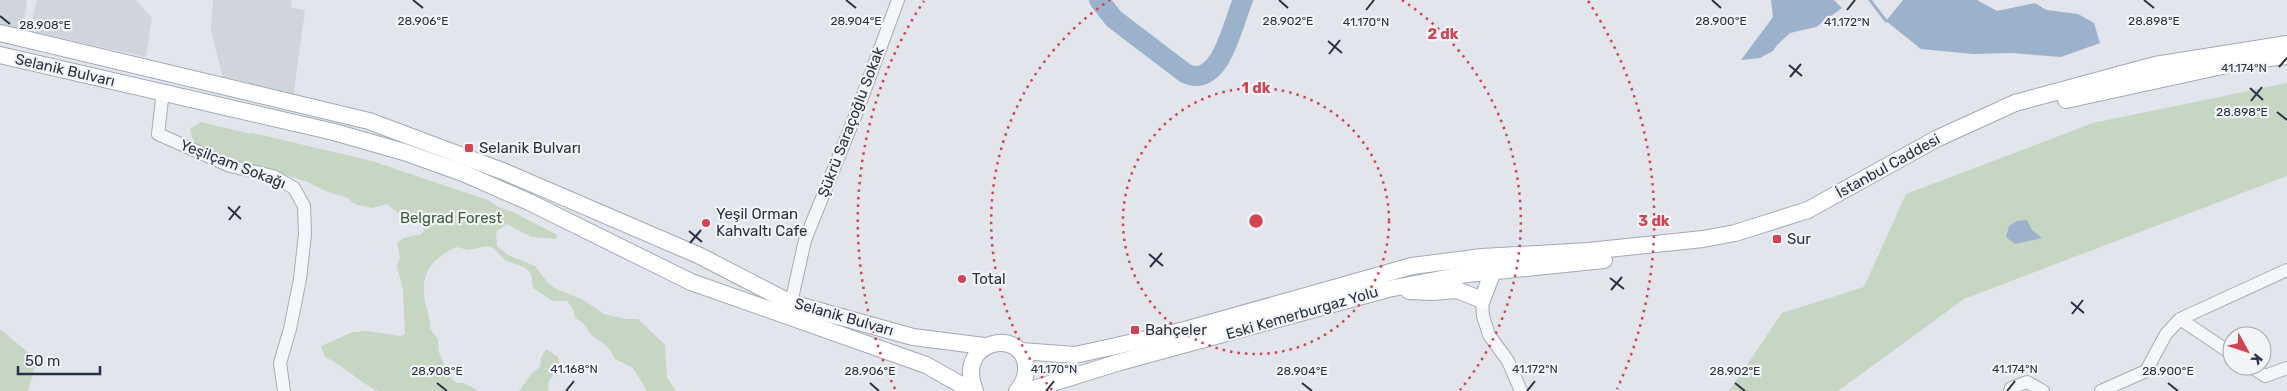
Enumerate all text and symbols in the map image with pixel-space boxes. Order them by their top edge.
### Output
text: 28.906°E [398,14,448,28]
text: 28.904°E [830,14,882,28]
text: 28.902°E [1263,14,1313,28]
text: 28.900°E [1695,14,1747,28]
text: 28.898°E [2128,14,2180,28]
text: 41.170°N [1343,15,1389,29]
text: 41.172°N [1824,15,1870,29]
text: 28.908°E [19,18,71,32]
text: 2 dk [1427,25,1459,43]
street label: Şükrü Saraçoğlu Sokak [814,44,888,200]
street label: Selanik Bulvarı [13,50,117,90]
text: 41.174°N [2221,61,2267,75]
text: 1 dk [1242,79,1271,97]
text: 28.898°E [2216,105,2268,119]
street label: İstanbul Caddesi [1833,130,1943,202]
street label: Yeşilçam Sokağı [178,136,288,192]
place label: Selanik Bulvarı [479,139,581,157]
marker: Selanik Bulvarı [463,142,475,154]
place label: Yeşil Orman Kahvaltı Cafe [716,205,807,240]
park label: Belgrad Forest [400,209,502,227]
centre of rings [1247,212,1265,230]
text: 3 dk [1638,212,1670,230]
marker: Yeşil Orman Kahvaltı Cafe [700,217,712,229]
place label: Sur [1787,230,1811,248]
marker: Sur [1771,233,1783,245]
place label: Total [972,270,1006,288]
marker: Total [956,273,968,285]
street label: Eski Kemerburgaz Yolu [1224,283,1380,343]
street label: Selanik Bulvarı [793,294,895,340]
place label: Bahçeler [1145,321,1207,339]
marker: Bahçeler [1129,324,1141,336]
north arrow [2222,326,2272,376]
scale bar [18,344,100,376]
text: K [2247,350,2266,369]
text: 50 m [25,352,60,370]
text: 41.168°N [550,362,598,376]
text: 41.170°N [1031,362,1077,376]
text: 41.172°N [1512,362,1558,376]
text: 41.174°N [1992,362,2038,376]
text: 28.908°E [411,364,463,378]
text: 28.906°E [845,364,895,378]
text: 28.904°E [1276,364,1328,378]
text: 28.902°E [1710,364,1760,378]
text: 28.900°E [2142,364,2194,378]

